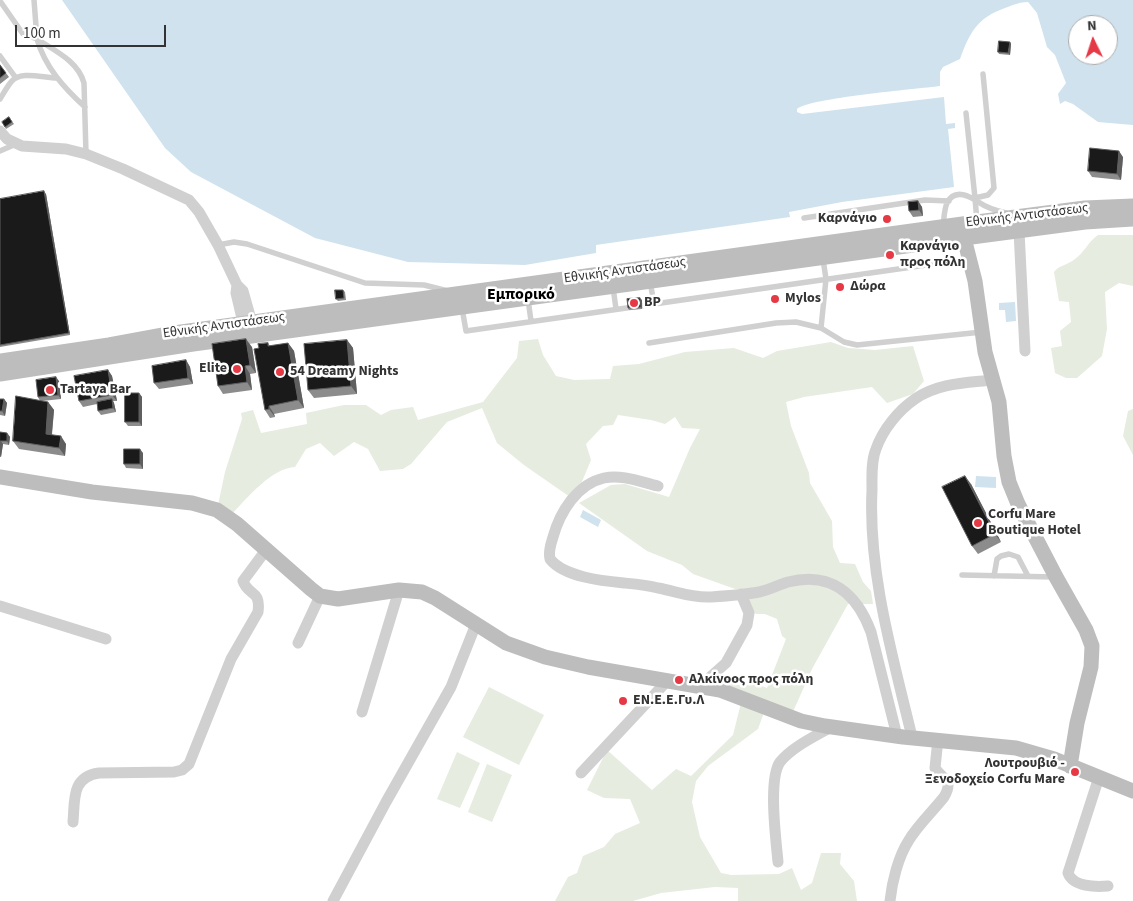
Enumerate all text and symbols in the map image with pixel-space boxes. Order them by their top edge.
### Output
scale bar [18,15,169,47]
north arrow [1068,15,1118,65]
text: N [1087,16,1097,36]
text: 100 m [23,23,61,44]
street label: Εθνικής Αντιστάσεως [965,200,1089,232]
place label: Καρνάγιο [818,211,877,227]
marker: Καρνάγιο [881,213,893,225]
place label: Καρνάγιο προς πόλη [900,239,965,272]
marker: Καρνάγιο προς πόλη [884,249,896,261]
street label: Εθνικής Αντιστάσεως [563,254,687,288]
place label: Δώρα [850,279,886,295]
marker: Δώρα [834,281,846,293]
district label: Εμπορικό [487,285,555,305]
place label: Mylos [785,291,821,307]
marker: Mylos [769,293,781,305]
place label: BP [644,295,661,311]
marker: BP [628,297,640,309]
street label: Εθνικής Αντιστάσεως [162,309,286,343]
place label: Elite [199,361,227,377]
marker: Elite [231,363,243,375]
place label: 54 Dreamy Nights [290,364,399,380]
marker: 54 Dreamy Nights [274,366,286,378]
place label: Tartaya Bar [60,382,131,398]
marker: Tartaya Bar [44,384,56,396]
place label: Corfu Mare Boutique Hotel [988,507,1081,540]
marker: Corfu Mare Boutique Hotel [972,517,984,529]
place label: Αλκίνοος προς πόλη [689,672,813,688]
marker: Αλκίνοος προς πόλη [673,674,685,686]
place label: ΕΝ.Ε.Ε.Γυ.Λ [633,693,704,709]
marker: ΕΝ.Ε.Ε.Γυ.Λ [617,695,629,707]
place label: Λουτρουβιό - Ξενοδοχείο Corfu Mare [925,756,1065,789]
marker: Λουτρουβιό - Ξενοδοχείο Corfu Mare [1069,766,1081,778]

